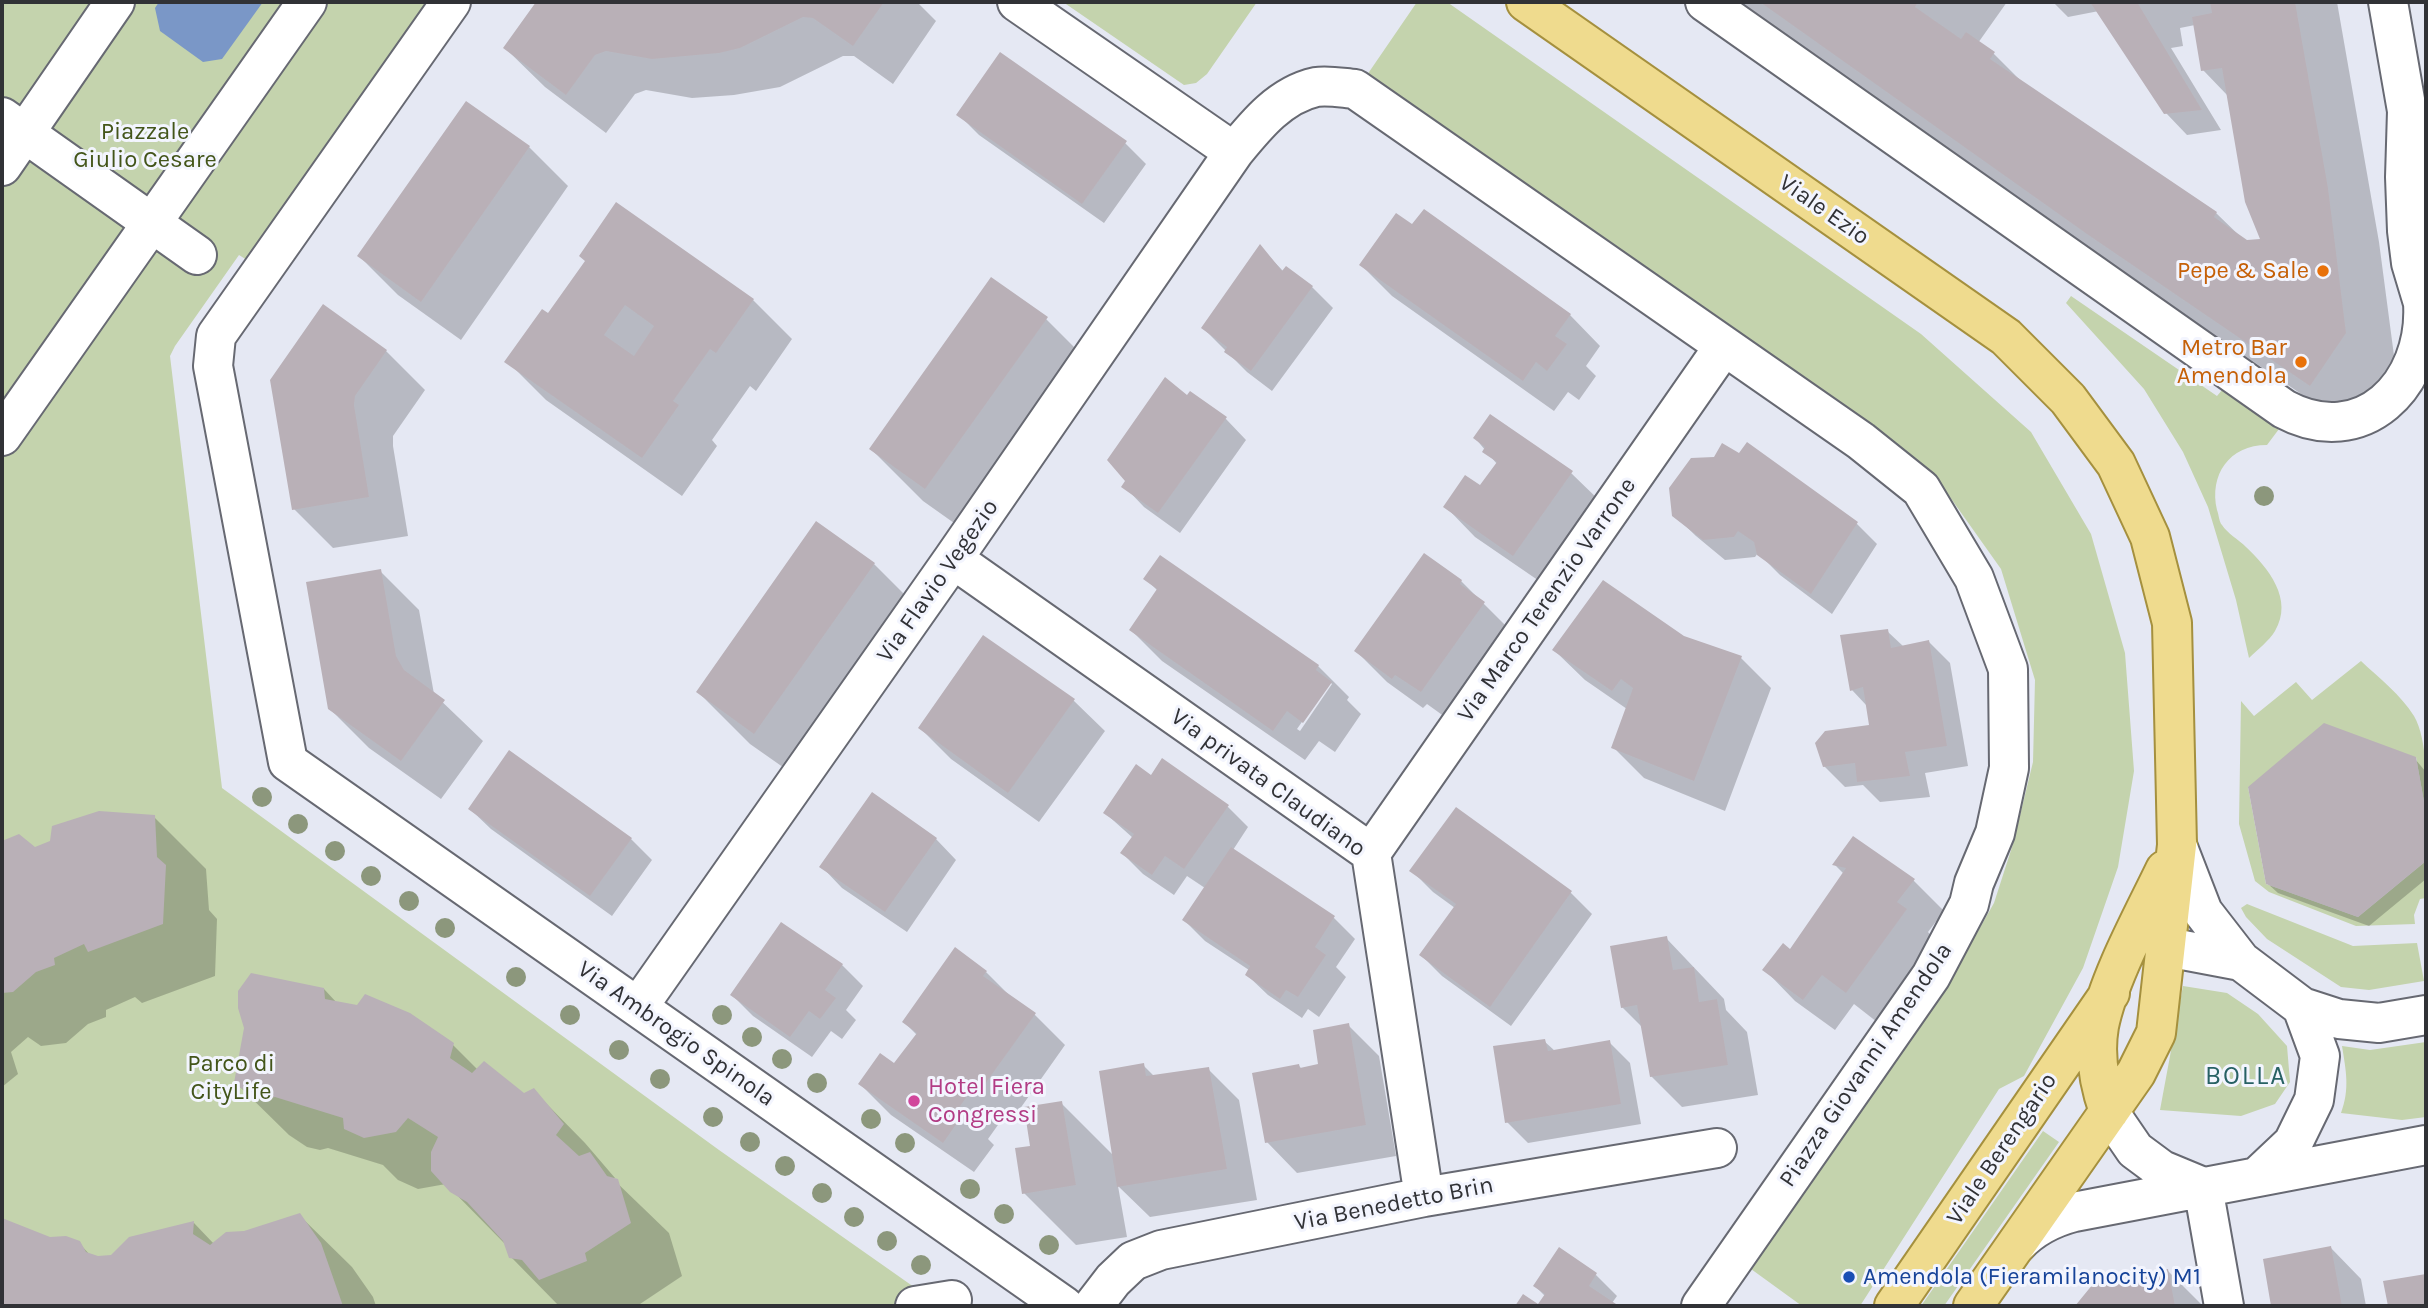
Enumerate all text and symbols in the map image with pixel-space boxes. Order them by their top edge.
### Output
park label: Piazzale Giulio Cesare [73,118,217,174]
street label: Viale Ezio [1773,168,1875,252]
place label: Pepe & Sale [2177,257,2309,285]
marker: Pepe & Sale [2315,263,2331,279]
place label: Metro Bar Amendola [2177,334,2287,390]
marker: Metro Bar Amendola [2293,354,2309,370]
street label: Via Marco Terenzio Varrone [1452,472,1642,728]
street label: Via Flavio Vegezio [871,494,1005,668]
street label: Via privata Claudiano [1165,703,1371,863]
street label: Piazza Giovanni Amendola [1773,937,1959,1193]
street label: Via Ambrogio Spinola [572,955,780,1113]
park label: Parco di CityLife [187,1050,275,1106]
district label: BOLLA [2206,1061,2286,1093]
street label: Viale Berengario [1941,1068,2063,1230]
place label: Hotel Fiera Congressi [928,1073,1045,1129]
marker: Hotel Fiera Congressi [906,1093,922,1109]
street label: Via Benedetto Brin [1292,1171,1496,1237]
place label: Amendola (Fieramilanocity) M1 [1863,1263,2201,1291]
marker: Amendola (Fieramilanocity) M1 [1841,1269,1857,1285]

